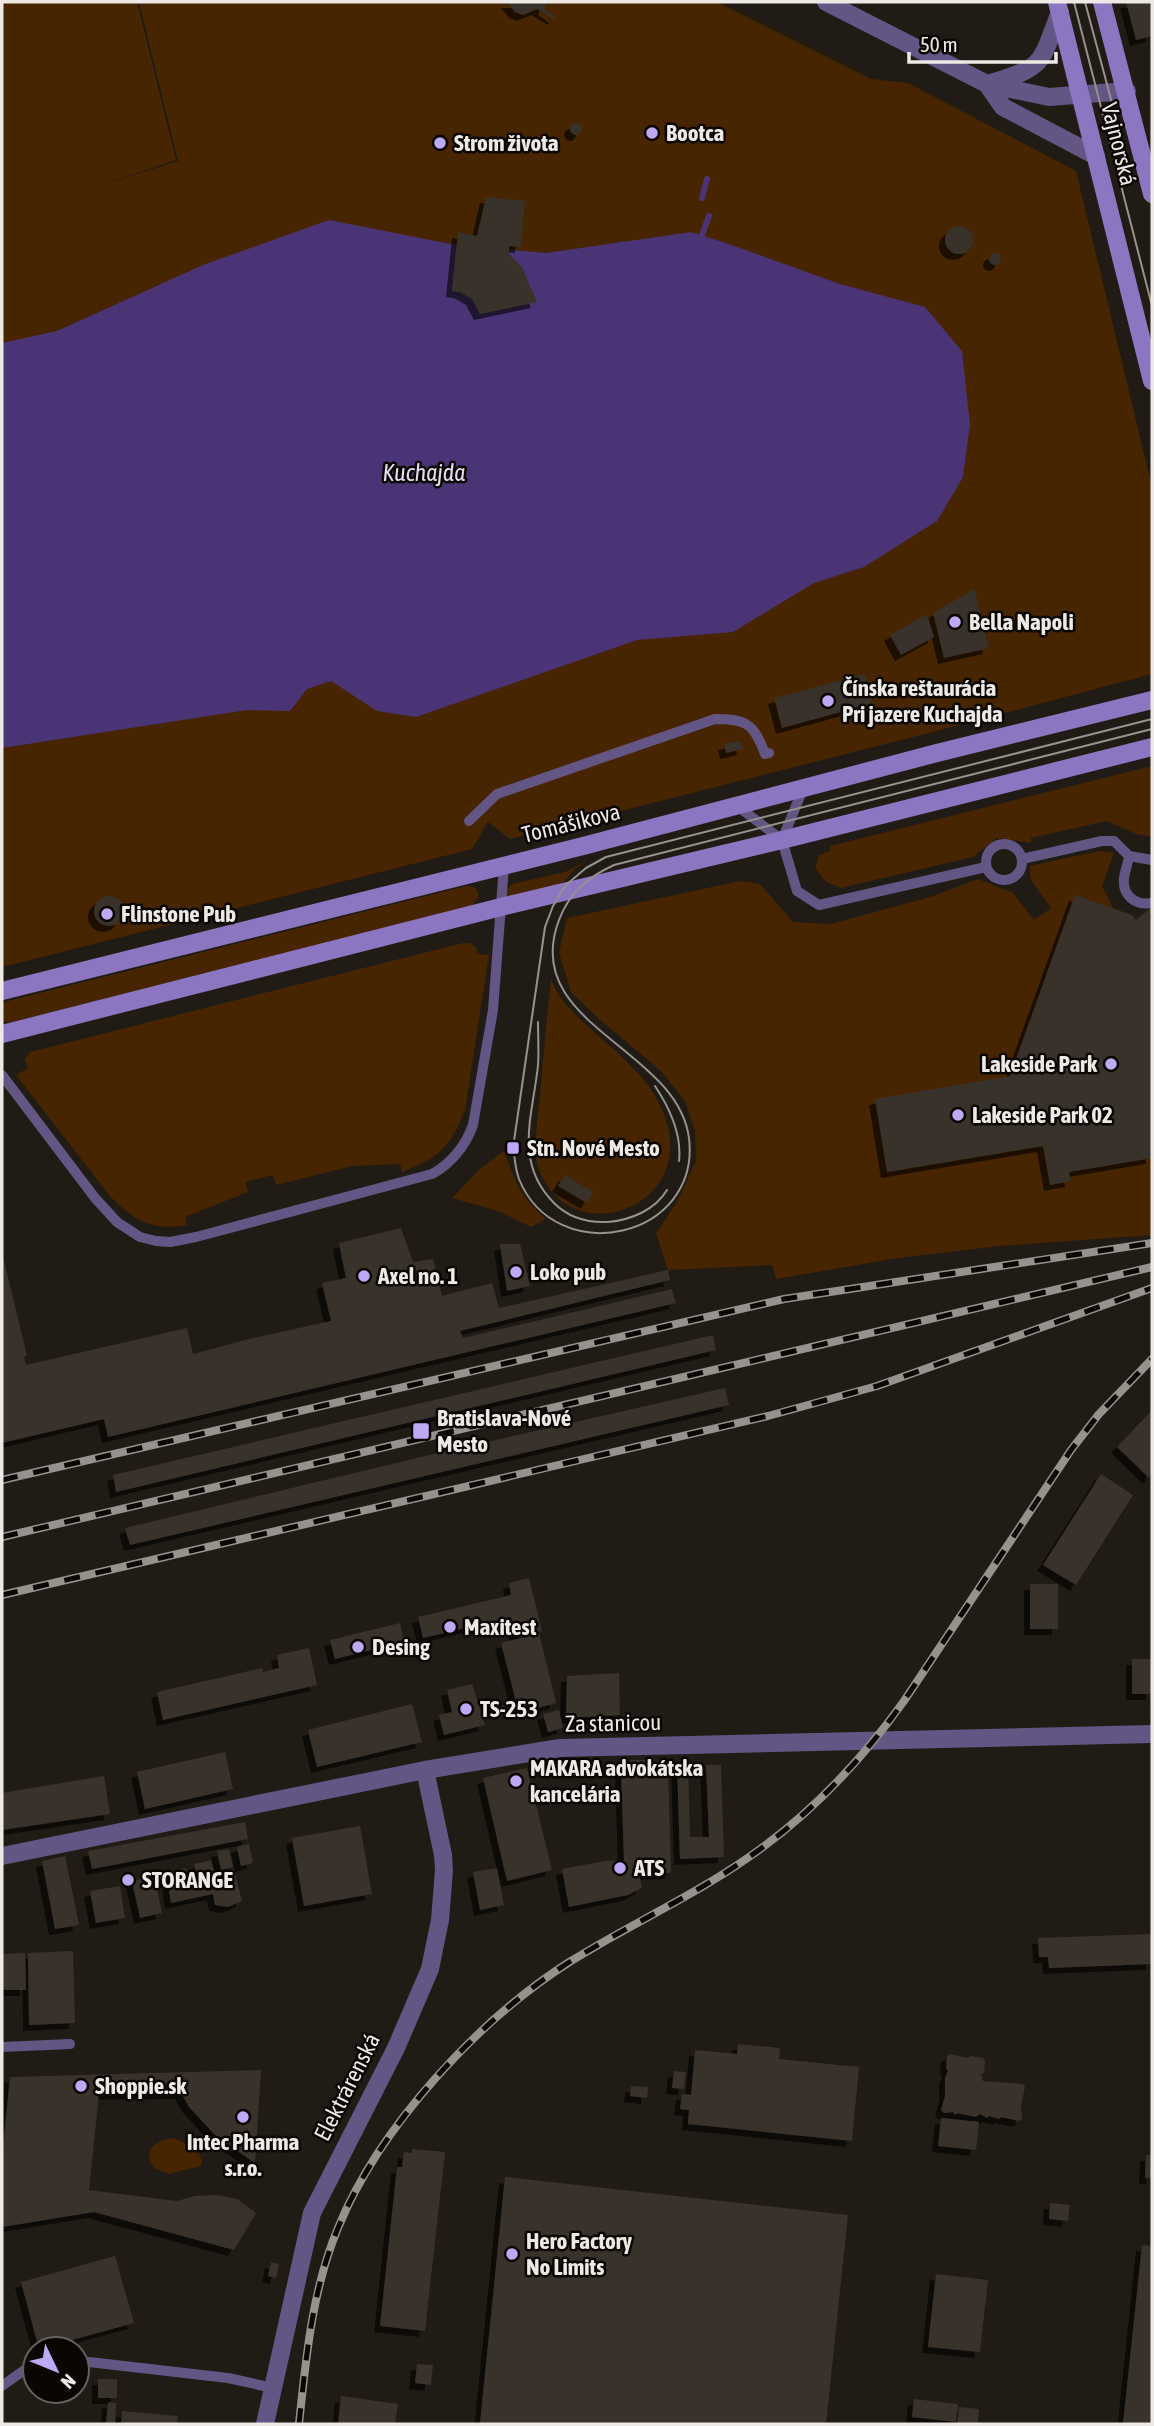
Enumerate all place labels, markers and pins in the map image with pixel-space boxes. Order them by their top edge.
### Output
place label: Bootca [666,120,724,146]
marker: Bootca [644,125,660,141]
place label: Strom života [454,130,559,156]
marker: Strom života [432,135,448,151]
place label: Bella Napoli [969,609,1074,635]
marker: Bella Napoli [947,614,963,630]
place label: Čínska reštaurácia Pri jazere Kuchajda [842,675,1003,727]
marker: Čínska reštaurácia Pri jazere Kuchajda [820,693,836,709]
place label: Flinstone Pub [121,901,236,927]
marker: Flinstone Pub [99,906,115,922]
place label: Lakeside Park [981,1051,1098,1077]
marker: Lakeside Park [1103,1056,1119,1072]
place label: Lakeside Park 02 [972,1102,1113,1128]
marker: Lakeside Park 02 [950,1107,966,1123]
place label: Stn. Nové Mesto [527,1135,660,1161]
marker: Stn. Nové Mesto [505,1140,521,1156]
place label: Loko pub [530,1259,606,1285]
place label: Axel no. 1 [377,1263,458,1289]
marker: Loko pub [508,1264,524,1280]
marker: Axel no. 1 [356,1268,372,1284]
place label: Bratislava-Nové Mesto [437,1405,571,1457]
marker: Bratislava-Nové Mesto [411,1421,431,1441]
place label: Maxitest [464,1614,537,1640]
marker: Maxitest [442,1619,458,1635]
place label: Desing [372,1634,430,1660]
marker: Desing [350,1639,366,1655]
place label: TS-253 [480,1696,538,1722]
marker: TS-253 [458,1701,474,1717]
place label: MAKARA advokátska kancelária [530,1755,703,1807]
marker: MAKARA advokátska kancelária [508,1773,524,1789]
place label: ATS [633,1855,664,1881]
marker: ATS [612,1860,628,1876]
place label: STORANGE [142,1867,233,1893]
marker: STORANGE [120,1872,136,1888]
place label: Shoppie.sk [95,2073,187,2099]
marker: Shoppie.sk [73,2078,89,2094]
marker: Intec Pharma s.r.o. [235,2109,251,2125]
place label: Intec Pharma s.r.o. [187,2129,300,2181]
place label: Hero Factory No Limits [526,2228,633,2280]
marker: Hero Factory No Limits [504,2246,520,2262]

